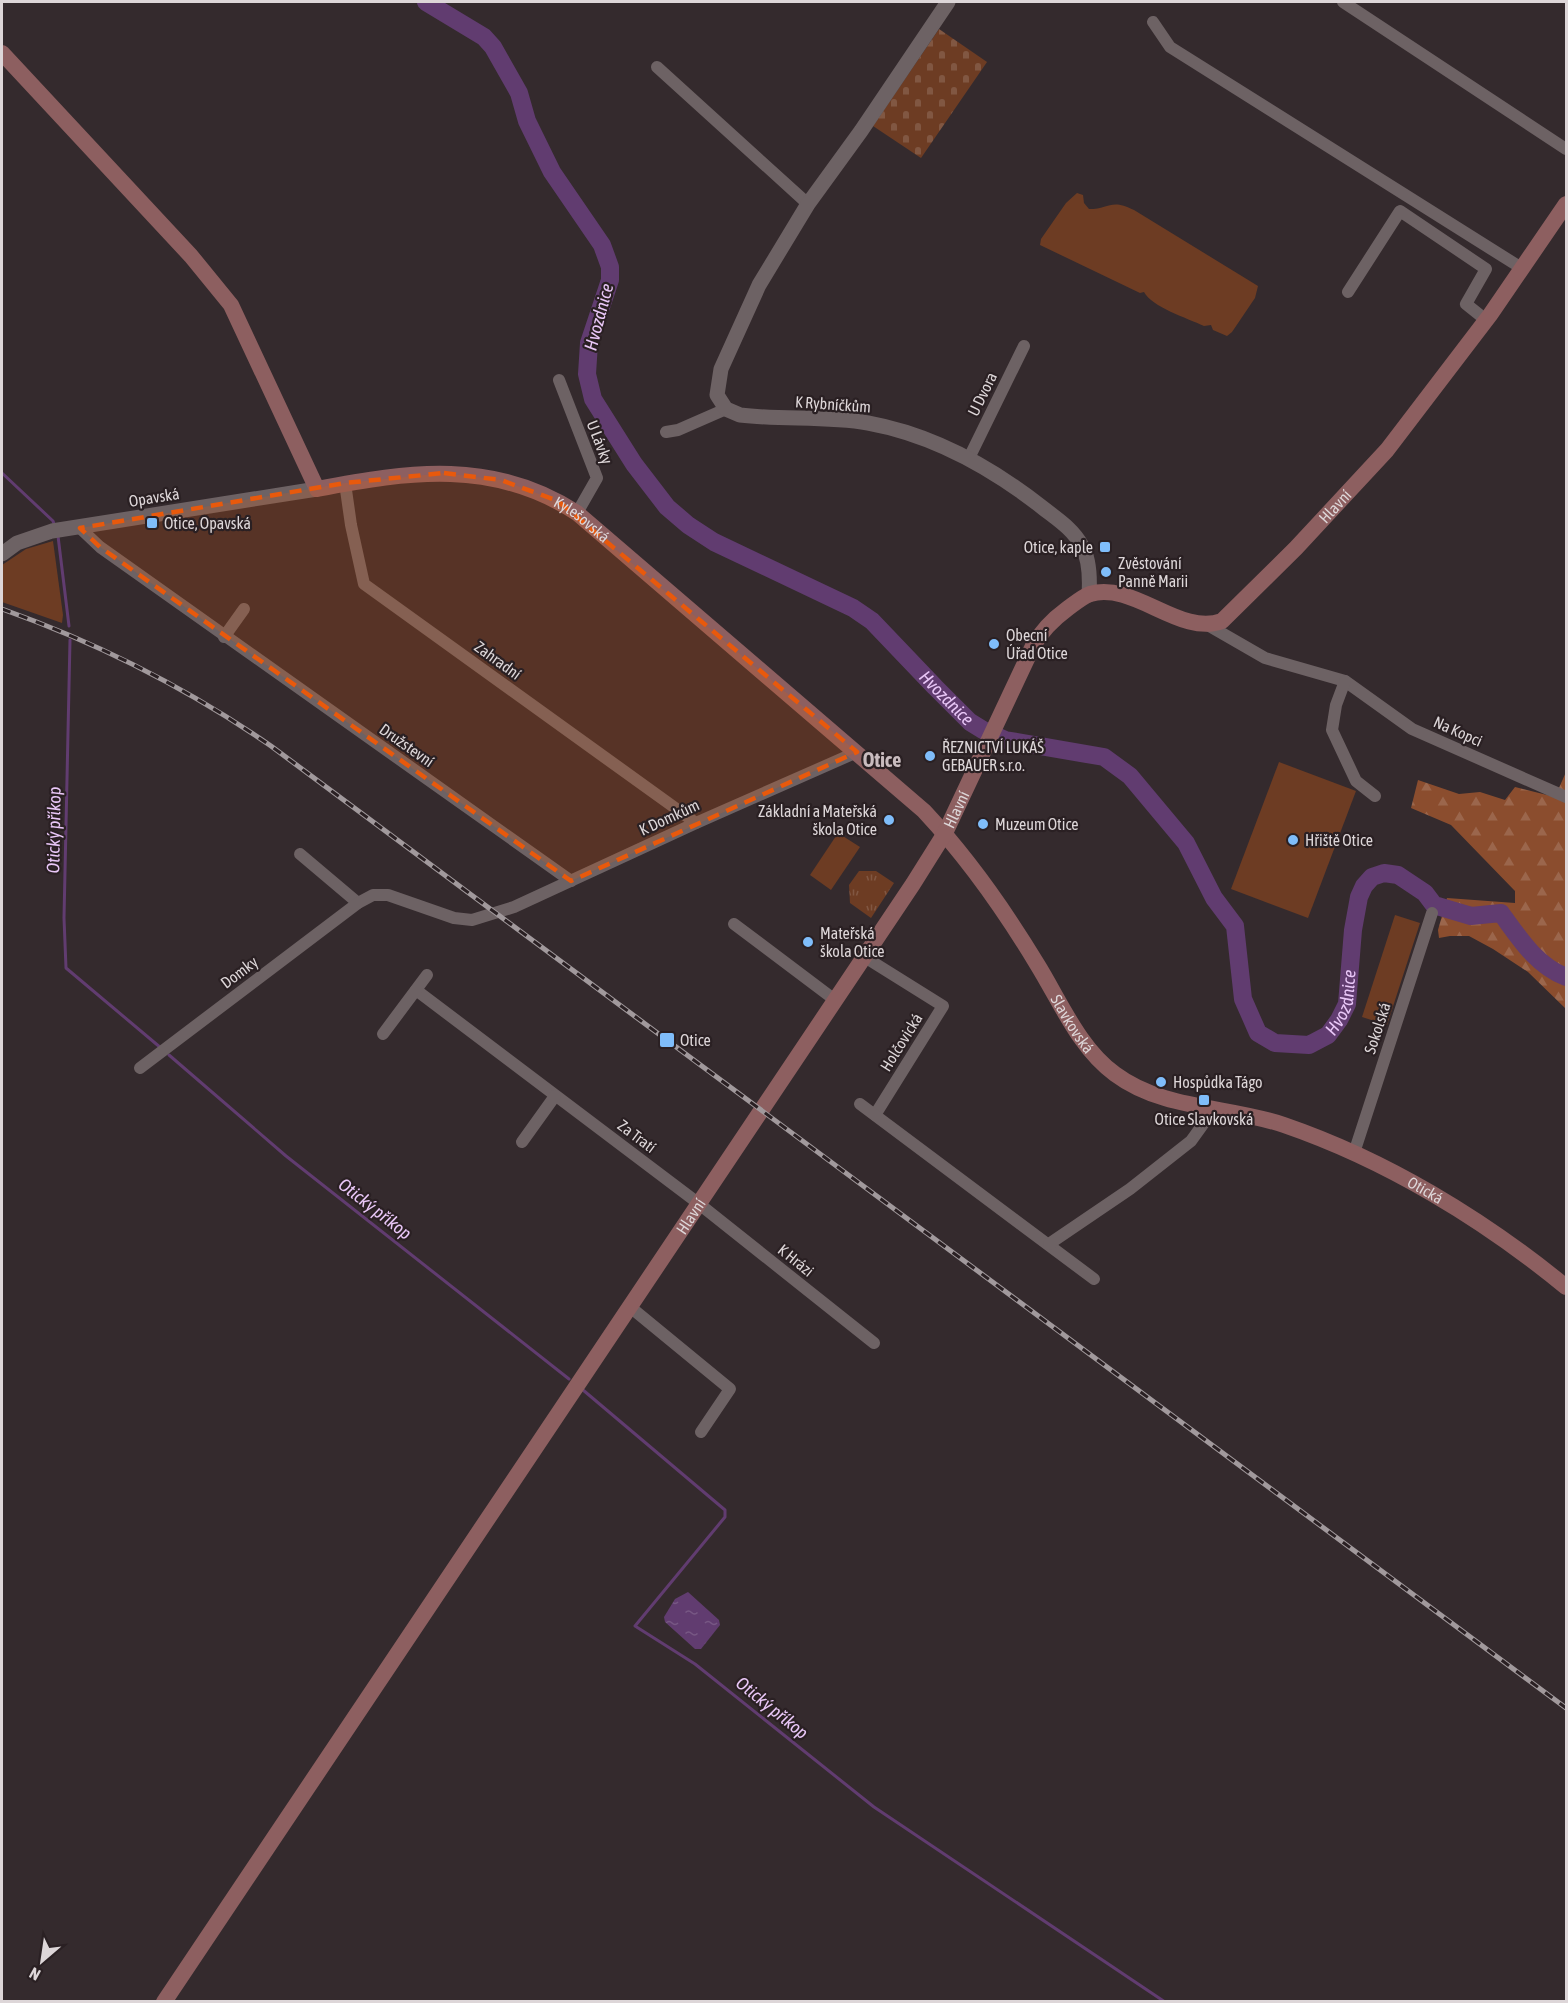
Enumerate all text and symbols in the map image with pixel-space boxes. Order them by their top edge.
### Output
water label: Hvozdnice [580,281,618,353]
street label: U Dvora [964,369,1000,419]
street label: K Rybníčkům [794,392,871,417]
street label: U Lávky [583,418,617,467]
street label: Opavská [127,484,181,511]
street label: Hlavní [1315,486,1355,527]
street label: Kylešovská [551,492,613,546]
place label: Otice, Opavská [164,514,251,533]
marker: Otice, Opavská [145,516,159,530]
place label: Otice, kaple [1024,538,1093,557]
marker: Otice, kaple [1098,540,1112,554]
place label: Zvěstování Panně Marii [1118,554,1188,590]
marker: Zvěstování Panně Marii [1099,565,1113,579]
place label: Obecní Úřad Otice [1006,626,1068,662]
street label: Zahradní [471,637,525,683]
marker: Obecní Úřad Otice [987,637,1001,651]
water label: Hvozdnice [915,666,978,730]
street label: Na Kopci [1431,712,1485,751]
street label: Družstevní [376,720,438,770]
place label: ŘEZNICTVÍ LUKÁŠ GEBAUER s.r.o. [942,738,1044,774]
district label: Otice [863,748,901,771]
marker: ŘEZNICTVÍ LUKÁŠ GEBAUER s.r.o. [923,749,937,763]
water label: Otický příkop [42,786,65,874]
street label: Hlavní [940,788,973,831]
street label: K Domkům [636,795,702,839]
place label: Základní a Mateřská škola Otice [758,802,877,838]
marker: Základní a Mateřská škola Otice [882,813,896,827]
place label: Muzeum Otice [995,815,1079,833]
marker: Muzeum Otice [976,817,990,831]
place label: Hřiště Otice [1305,831,1373,849]
marker: Hřiště Otice [1286,833,1300,847]
place label: Mateřská škola Otice [820,924,885,960]
marker: Mateřská škola Otice [801,935,815,949]
street label: Domky [217,952,262,993]
water label: Hvozdnice [1320,969,1360,1039]
street label: Slavkovská [1047,991,1098,1057]
street label: Sokolská [1360,1000,1394,1056]
street label: Holčovická [876,1010,926,1074]
marker: Otice [658,1031,676,1049]
place label: Otice [680,1031,711,1049]
place label: Hospůdka Tágo [1173,1073,1262,1092]
marker: Hospůdka Tágo [1154,1075,1168,1089]
marker: Otice Slavkovská [1197,1093,1211,1107]
place label: Otice Slavkovská [1155,1110,1253,1128]
street label: Za Tratí [614,1116,660,1156]
street label: Otická [1405,1173,1447,1207]
water label: Otický příkop [335,1174,416,1244]
street label: Hlavní [672,1195,709,1237]
street label: K Hrázi [775,1240,817,1280]
water label: Otický příkop [732,1672,813,1743]
north arrow [12,1931,72,1991]
text: N [26,1964,43,1984]

